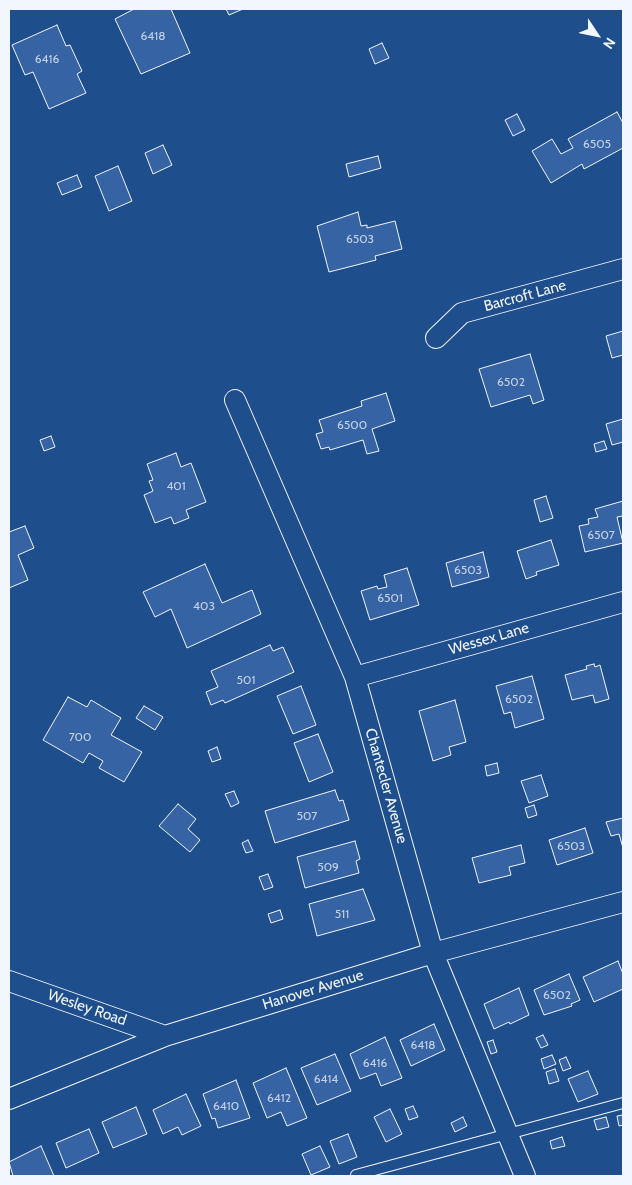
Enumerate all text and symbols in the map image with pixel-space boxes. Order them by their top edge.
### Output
north arrow [572,10,622,60]
house number: 6418 [141,29,165,43]
text: N [599,34,620,53]
house number: 6416 [35,52,59,66]
house number: 6505 [583,137,611,151]
house number: 6503 [346,232,374,246]
street label: Barcroft Lane [482,276,568,316]
house number: 6502 [497,375,525,389]
house number: 6500 [337,418,367,432]
house number: 401 [166,479,186,493]
house number: 6507 [587,528,615,542]
house number: 6503 [454,563,482,577]
house number: 6501 [377,591,403,605]
house number: 403 [193,599,215,613]
street label: Wessex Lane [447,619,531,659]
house number: 501 [237,673,255,687]
house number: 6502 [505,692,533,706]
street label: Chantecler Avenue [361,726,411,846]
house number: 700 [69,730,91,744]
house number: 507 [297,809,317,823]
house number: 6503 [557,839,585,853]
house number: 509 [317,860,339,874]
house number: 511 [335,907,349,921]
street label: Hanover Avenue [260,966,366,1014]
street label: Wesley Road [45,986,129,1030]
house number: 6502 [543,988,571,1002]
house number: 6418 [411,1038,435,1052]
house number: 6416 [363,1056,387,1070]
house number: 6414 [314,1072,338,1086]
house number: 6412 [267,1091,291,1105]
house number: 6410 [213,1099,239,1113]

